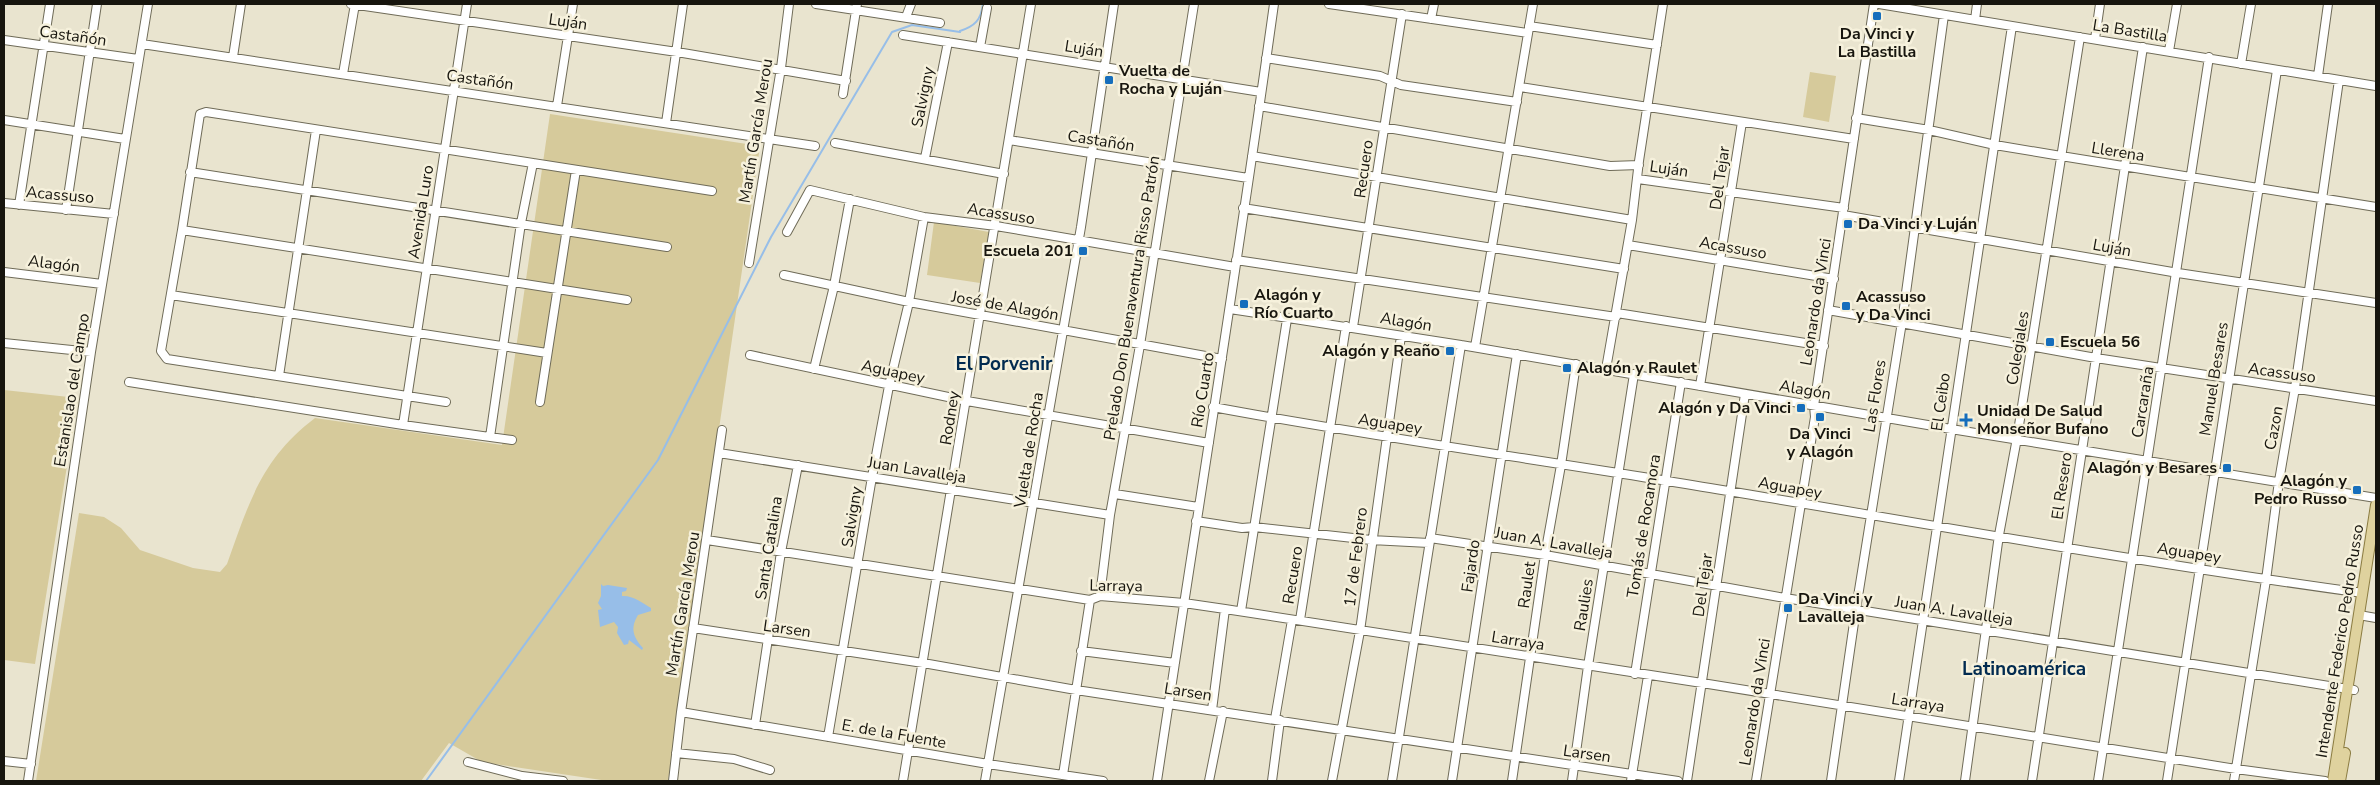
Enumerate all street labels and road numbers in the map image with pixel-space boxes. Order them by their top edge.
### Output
street label: Luján [547,8,589,36]
street label: La Bastilla [2091,14,2169,48]
street label: Castañón [38,20,108,52]
street label: Luján [1063,35,1105,63]
street label: Martín García Merou [734,57,778,205]
street label: Castañón [445,64,515,96]
street label: Salvigny [906,64,940,129]
street label: Castañón [1066,125,1136,157]
street label: Llerena [2090,137,2146,167]
street label: Recuero [1349,138,1379,199]
street label: Del Tejar [1705,144,1735,211]
street label: Prelado Don Buenaventura Risso Patrón [1099,154,1165,442]
street label: Luján [1648,155,1690,183]
street label: Avenida Luro [403,163,439,260]
street label: Acassuso [25,181,95,209]
street label: Acassuso [966,198,1037,230]
street label: Acassuso [1697,231,1769,265]
street label: Luján [2091,234,2133,262]
street label: Leonardo da Vinci [1795,237,1837,367]
street label: Alagón [27,250,81,278]
street label: José de Alagón [949,286,1060,326]
street label: Alagón [1378,307,1434,337]
street label: Colegiales [2001,309,2035,387]
street label: Estanislao del Campo [49,312,95,468]
street label: Manuel Besares [2194,321,2234,437]
street label: Río Cuarto [1186,351,1220,429]
street label: Aguapey [859,355,928,390]
street label: Acassuso [2247,357,2317,389]
street label: Las Flores [1858,358,1892,434]
street label: Carcaraña [2126,365,2160,439]
street label: El Ceibo [1926,371,1956,433]
street label: Alagón [1777,375,1833,405]
street label: Rodney [935,389,965,447]
street label: Vuelta de Rocha [1009,391,1049,510]
street label: Cazon [2259,404,2289,452]
street label: Aguapey [1356,408,1424,440]
street label: Juan Lavalleja [865,451,968,489]
street label: El Resero [2046,451,2078,521]
street label: Tomás de Rocamora [1622,453,1666,599]
street label: Aguapey [1756,472,1824,505]
street label: Salvigny [836,484,868,549]
street label: Santa Catalina [750,495,788,601]
street label: 17 de Febrero [1339,506,1373,608]
street label: Juan A. Lavalleja [1492,522,1615,564]
street label: Intendente Federico Pedro Russo [2311,523,2369,759]
street label: Martín García Merou [661,530,705,678]
street label: Aguapey [2155,537,2223,569]
street label: Fajardo [1456,538,1486,594]
street label: Recuero [1278,544,1308,606]
street label: Del Tejar [1688,551,1718,618]
street label: Raulet [1513,560,1541,610]
street label: Larraya [1089,575,1143,597]
street label: Raulies [1569,577,1599,633]
street label: Juan A. Lavalleja [1892,591,2015,631]
street label: Larsen [762,615,812,643]
street label: Larraya [1490,626,1546,656]
street label: Leonardo da Vinci [1734,637,1776,767]
street label: Larsen [1163,677,1213,707]
street label: Larraya [1890,688,1946,718]
street label: E. de la Fuente [840,714,948,754]
street label: Larsen [1562,740,1612,768]

